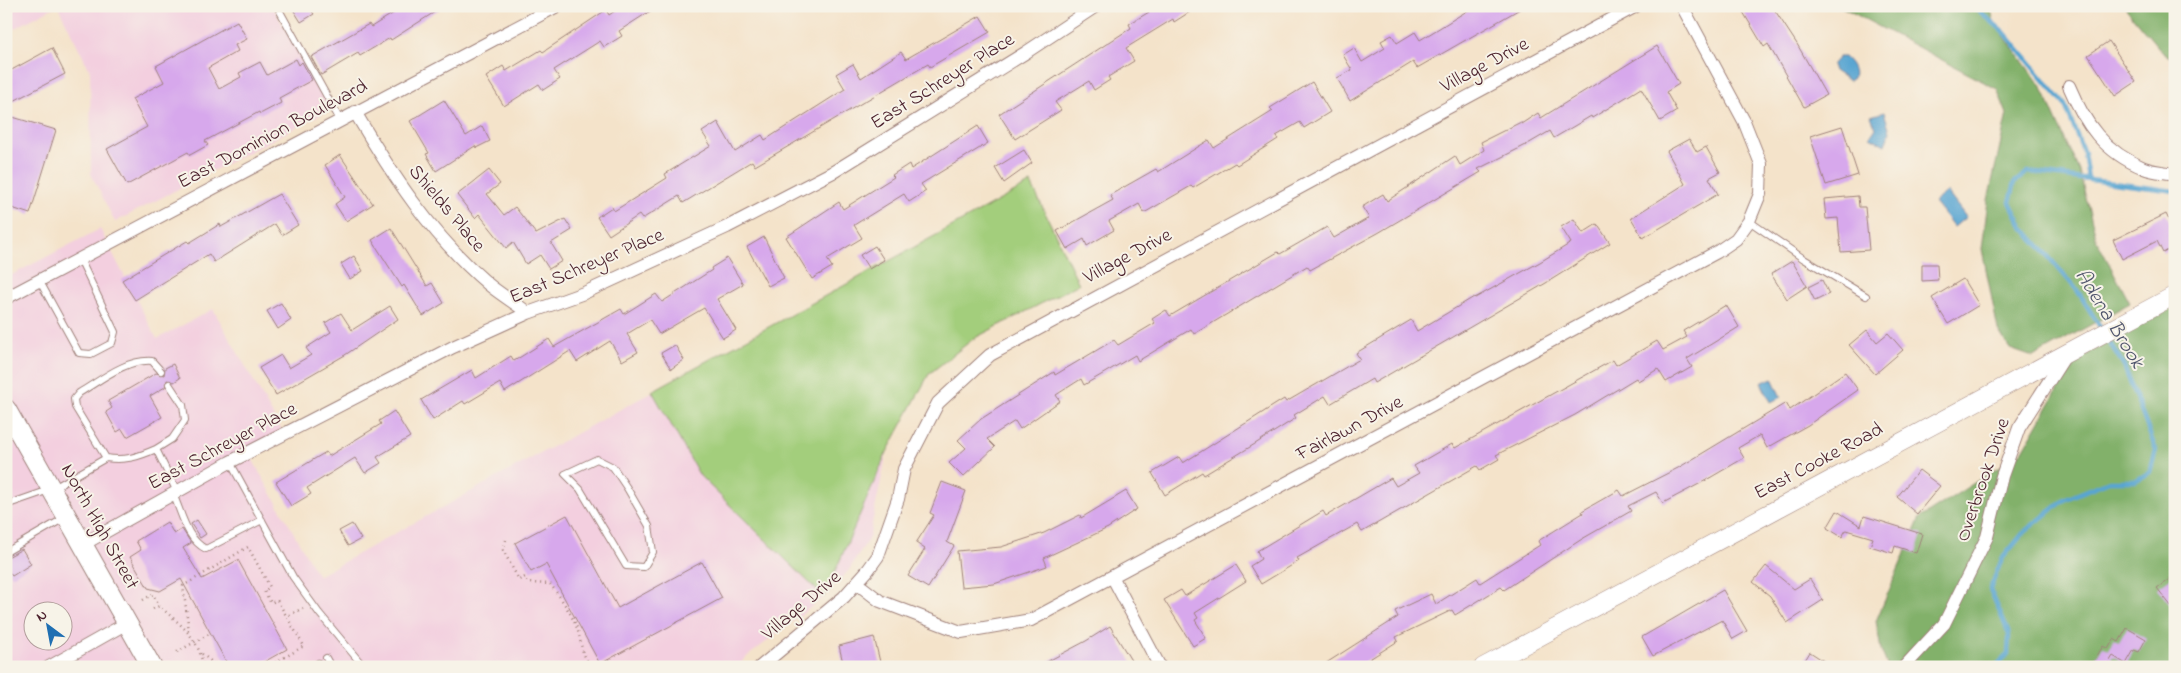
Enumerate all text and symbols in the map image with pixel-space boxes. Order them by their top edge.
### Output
street label: East Schreyer Place [865,26,1021,138]
street label: Village Drive [1435,31,1535,103]
street label: East Dominion Boulevard [173,73,373,197]
street label: Shields Place [400,159,492,259]
street label: East Schreyer Place [505,221,669,313]
street label: Village Drive [1078,222,1178,294]
water label: Adena Brook [2067,264,2152,375]
street label: Fairlawn Drive [1290,389,1409,470]
street label: East Schreyer Place [143,395,303,499]
street label: Overbrook Drive [1949,414,2019,546]
street label: East Cooke Road [1749,416,1889,508]
street label: North High Street [52,459,146,596]
street label: Village Drive [755,564,849,649]
north arrow [22,600,72,650]
text: N [32,605,51,628]

